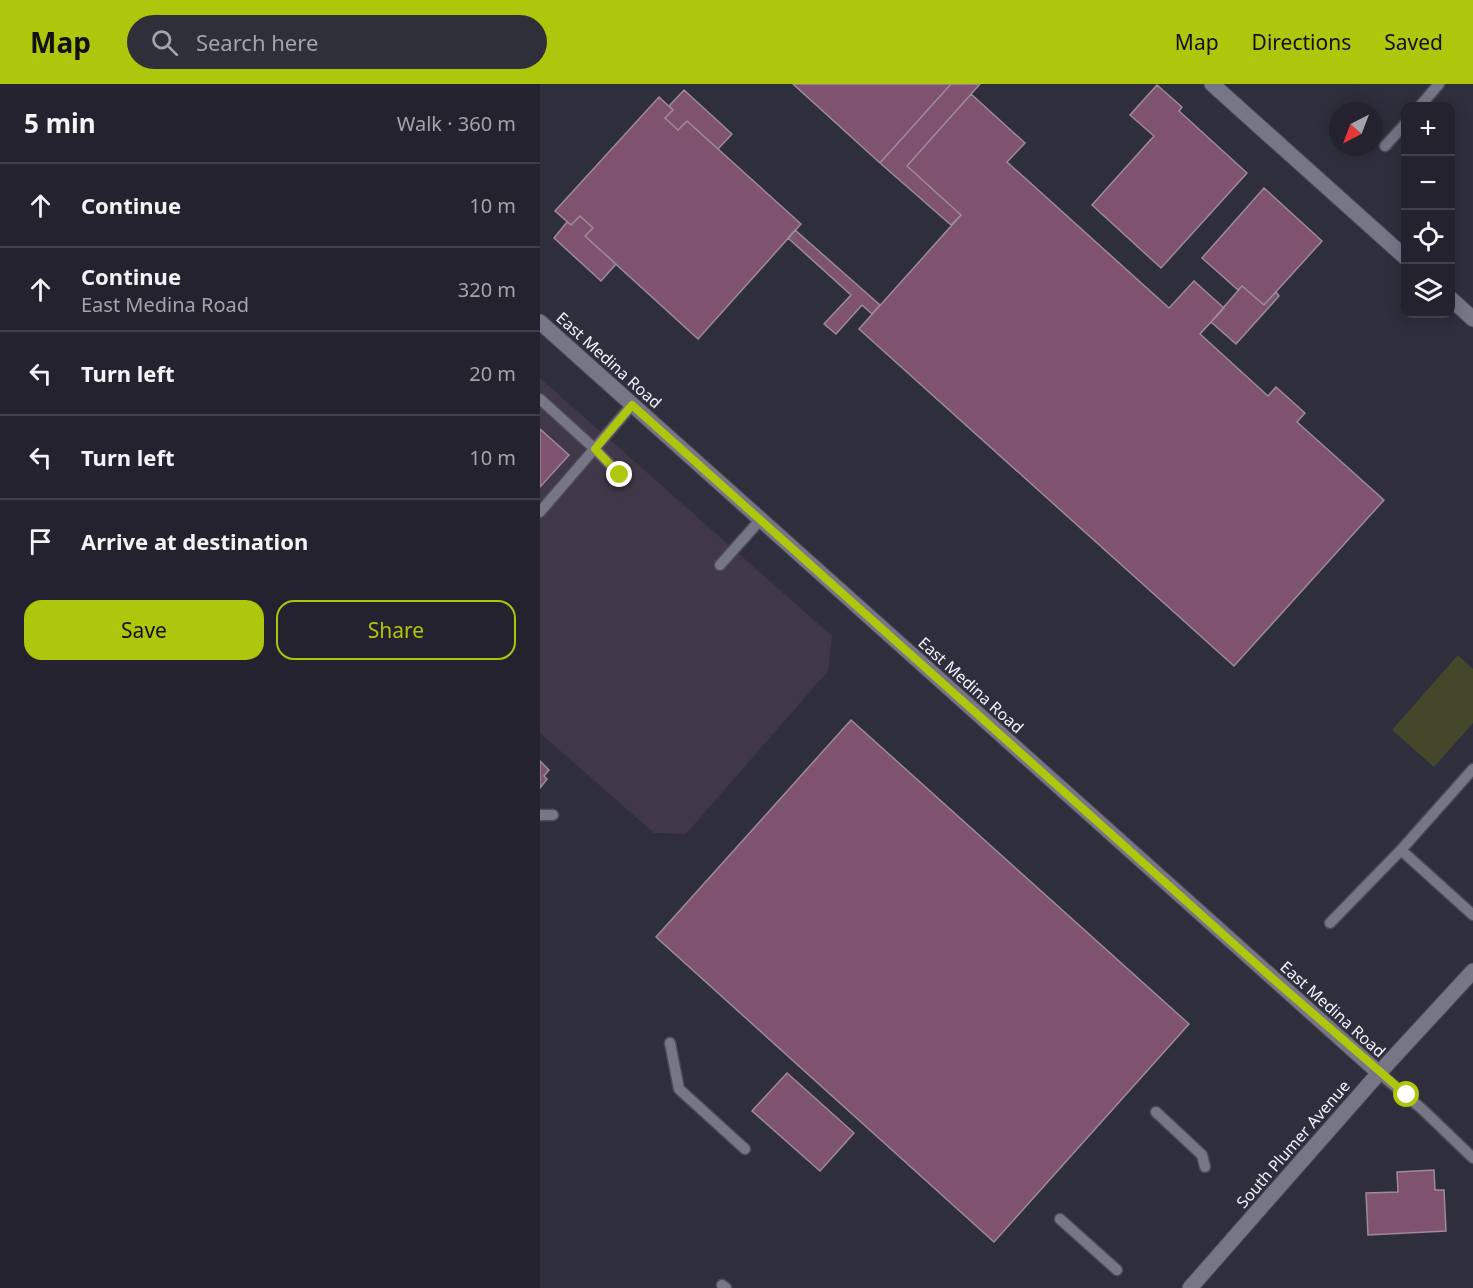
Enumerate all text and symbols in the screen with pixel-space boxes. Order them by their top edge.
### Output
search box [127,15,547,69]
text: Map [30,23,91,61]
icon: search [148,26,181,59]
text: Search here [196,27,318,57]
text: Map [1175,28,1219,56]
text: Directions [1252,28,1351,56]
text: Saved [1384,28,1443,56]
north arrow [1329,102,1383,156]
map controls [1401,102,1455,318]
button: + [1401,102,1455,156]
text: 5 min [24,105,96,141]
text: Walk · 360 m [397,110,516,137]
button: − [1401,156,1455,210]
icon: ahead [24,189,57,222]
text: Continue [81,190,181,220]
text: 10 m [469,192,516,219]
button: locate [1401,210,1455,264]
text: Continue [81,261,181,291]
button: layers [1401,264,1455,318]
icon: ahead [24,273,57,306]
text: 320 m [458,276,516,303]
text: East Medina Road [81,291,249,318]
street label: East Medina Road [552,307,666,413]
icon: left [24,357,57,390]
text: Turn left [81,358,175,388]
text: 20 m [469,360,516,387]
icon: left [24,441,57,474]
text: Turn left [81,442,175,472]
text: 10 m [469,444,516,471]
route end [606,461,632,487]
icon: arrive [24,525,57,558]
text: Arrive at destination [81,526,308,556]
button: Save [24,600,264,660]
button: Share [276,600,516,660]
street label: East Medina Road [914,632,1028,738]
street label: East Medina Road [1276,956,1390,1062]
street label: South Plumer Avenue [1231,1075,1355,1213]
route start [1393,1081,1419,1107]

